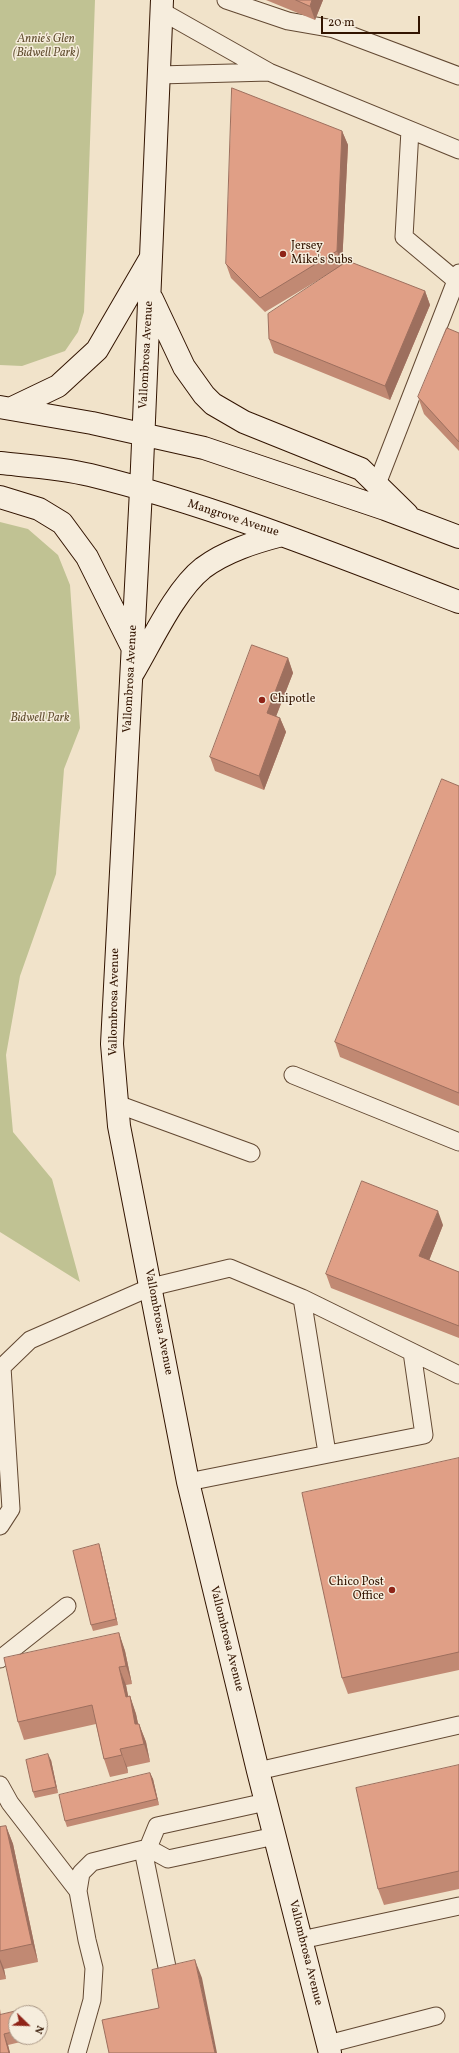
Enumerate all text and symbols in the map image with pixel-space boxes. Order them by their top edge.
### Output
scale bar [323,8,422,34]
text: 20 m [328,15,355,31]
park label: Annie's Glen (Bidwell Park) [13,33,79,61]
place label: Jersey Mike's Subs [291,240,353,268]
marker: Jersey Mike's Subs [278,249,288,259]
street label: Vallombrosa Avenue [137,301,157,409]
street label: Mangrove Avenue [185,497,281,541]
street label: Vallombrosa Avenue [121,625,141,733]
place label: Chipotle [270,693,315,707]
marker: Chipotle [257,695,267,705]
park label: Bidwell Park [10,712,70,726]
street label: Vallombrosa Avenue [107,948,123,1056]
street label: Vallombrosa Avenue [141,1268,175,1376]
place label: Chico Post Office [329,1576,384,1604]
street label: Vallombrosa Avenue [206,1585,246,1693]
marker: Chico Post Office [387,1585,397,1595]
street label: Vallombrosa Avenue [285,1899,325,2007]
north arrow [8,2005,48,2045]
text: N [30,2023,47,2036]

